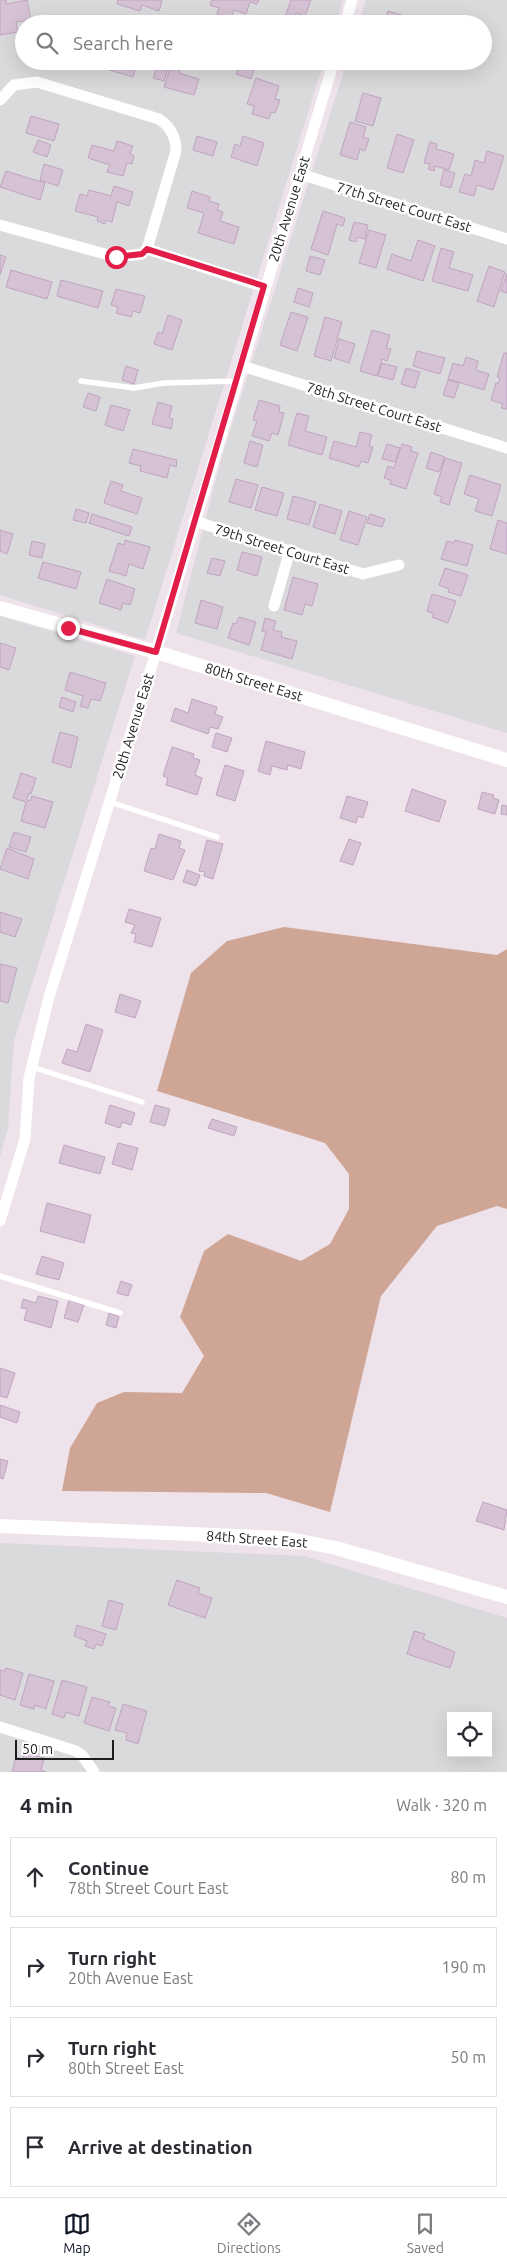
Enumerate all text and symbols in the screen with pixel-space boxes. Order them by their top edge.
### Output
search box [15,15,492,70]
icon: search [33,29,61,57]
text: Search here [73,32,173,54]
street label: 20th Avenue East [265,154,313,264]
street label: 77th Street Court East [335,179,474,235]
route start [105,246,128,269]
street label: 78th Street Court East [305,379,444,435]
street label: 79th Street Court East [213,521,352,577]
route end [57,617,80,640]
street label: 80th Street East [203,660,305,705]
street label: 20th Avenue East [109,671,157,781]
street label: 84th Street East [206,1527,309,1551]
map controls [447,1712,492,1757]
button: locate [447,1712,492,1757]
scale bar [15,1737,114,1760]
text: 50 m [22,1741,53,1757]
text: 4 min [20,1793,73,1817]
text: Walk · 320 m [396,1796,487,1814]
text: Continue [68,1857,149,1879]
icon: ahead [21,1863,49,1891]
text: 80 m [450,1868,486,1886]
text: 78th Street Court East [68,1879,228,1897]
text: Turn right [68,1947,156,1969]
icon: right [21,1953,49,1981]
text: 190 m [441,1958,486,1976]
text: 20th Avenue East [68,1969,193,1987]
text: Turn right [68,2037,156,2059]
icon: right [21,2043,49,2071]
text: 50 m [450,2048,486,2066]
text: 80th Street East [68,2059,184,2077]
icon: arrive [21,2133,49,2161]
text: Arrive at destination [68,2136,253,2158]
tab: Map [63,2210,91,2256]
tab: Directions [217,2210,281,2256]
tab: Saved [407,2210,444,2256]

